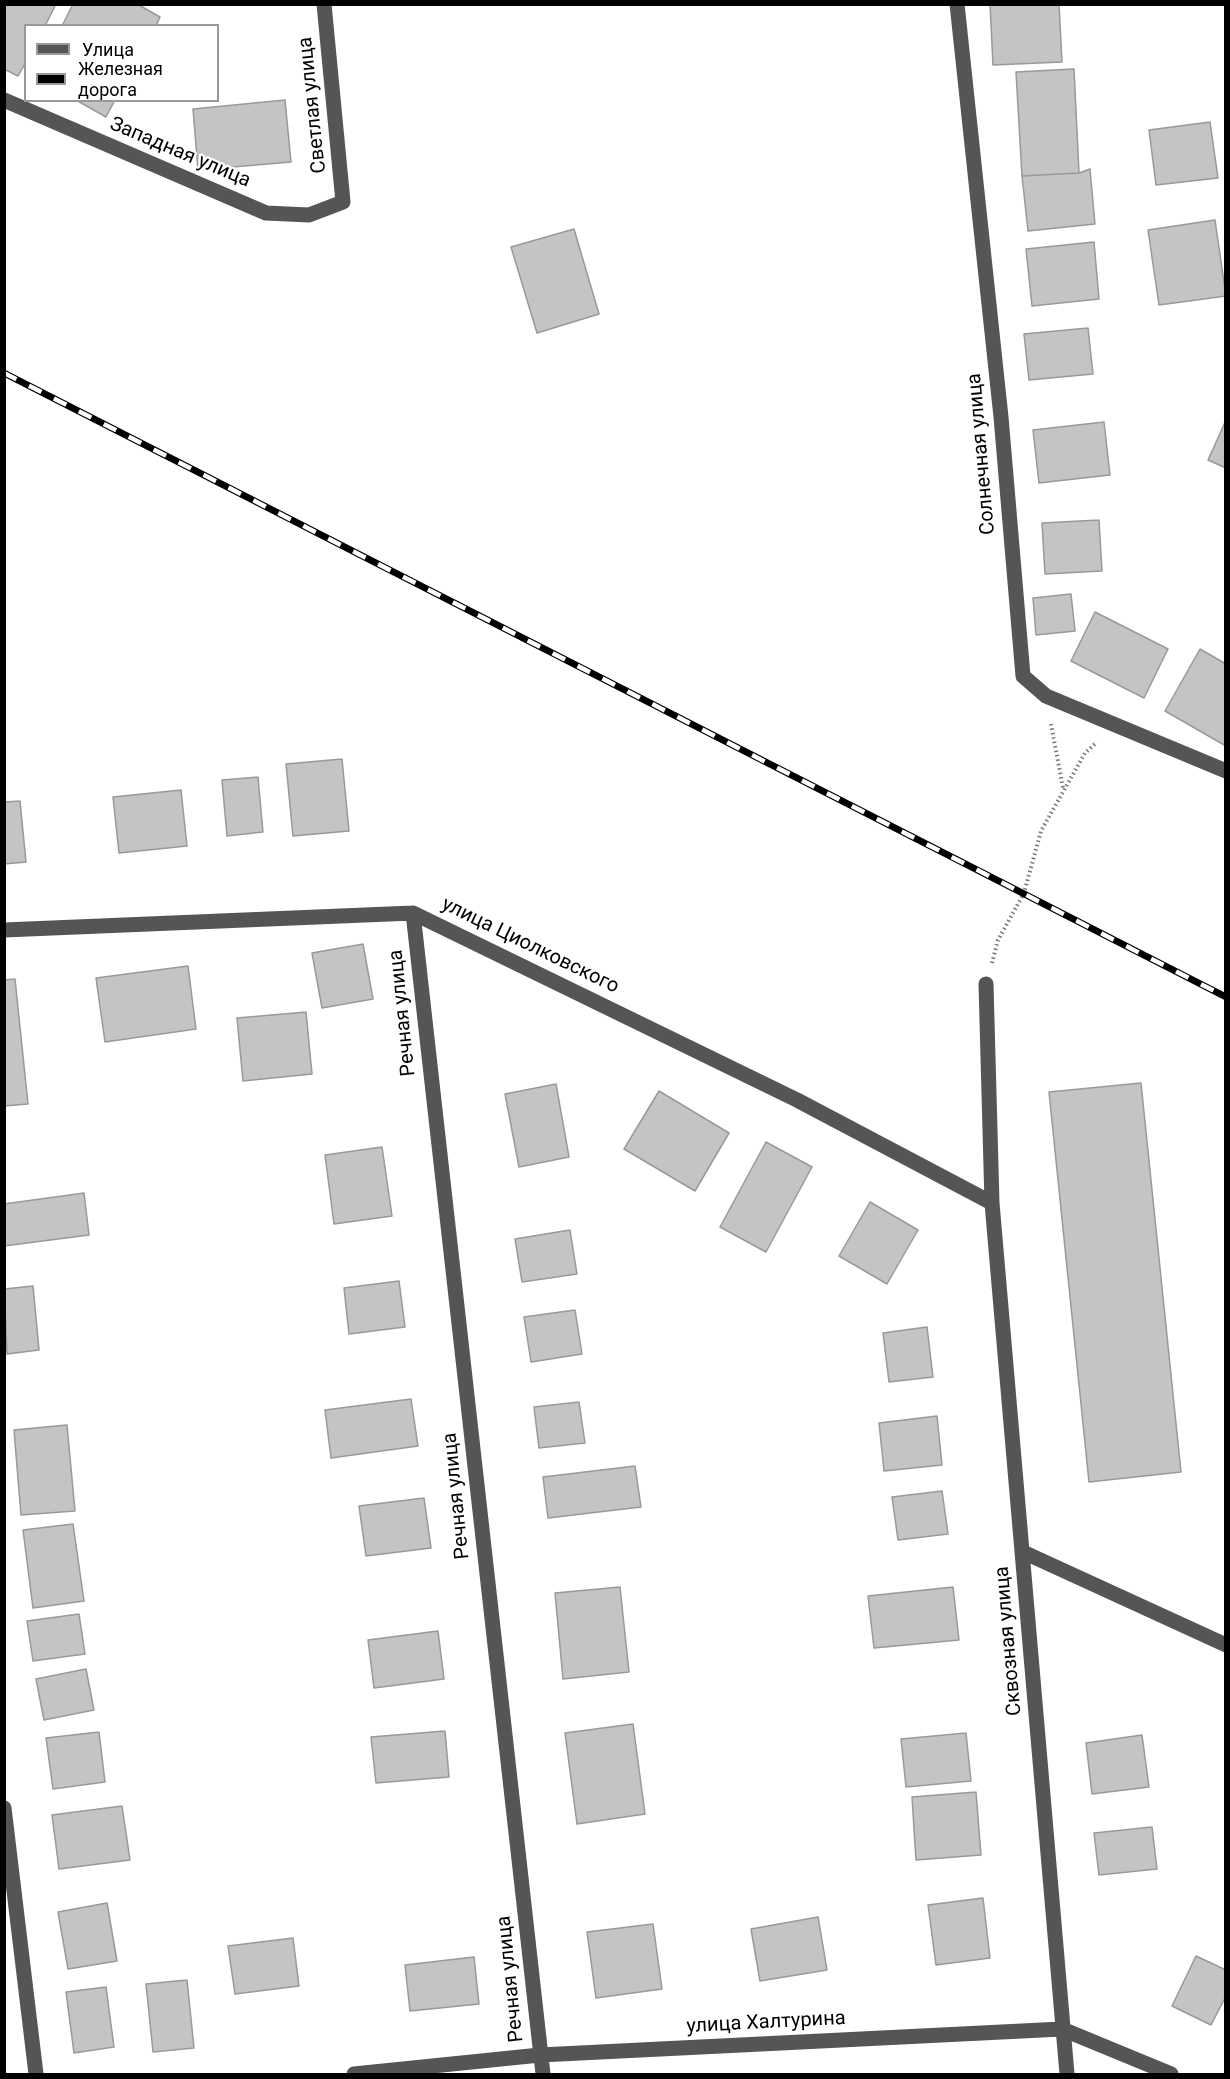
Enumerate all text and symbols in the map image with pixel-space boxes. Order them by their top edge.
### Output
legend [24,24,219,102]
street label: Светлая улица [294,36,332,174]
text: Улица [82,39,134,60]
text: Железная дорога [78,58,163,100]
street label: Западная улица [106,113,254,193]
street label: Солнечная улица [963,372,1001,536]
street label: улица Циолковского [437,893,623,999]
street label: Речная улица [384,948,422,1078]
street label: Речная улица [438,1431,476,1561]
street label: Сквозная улица [991,1565,1027,1717]
street label: Речная улица [492,1914,530,2044]
street label: улица Халтурина [686,2007,846,2039]

